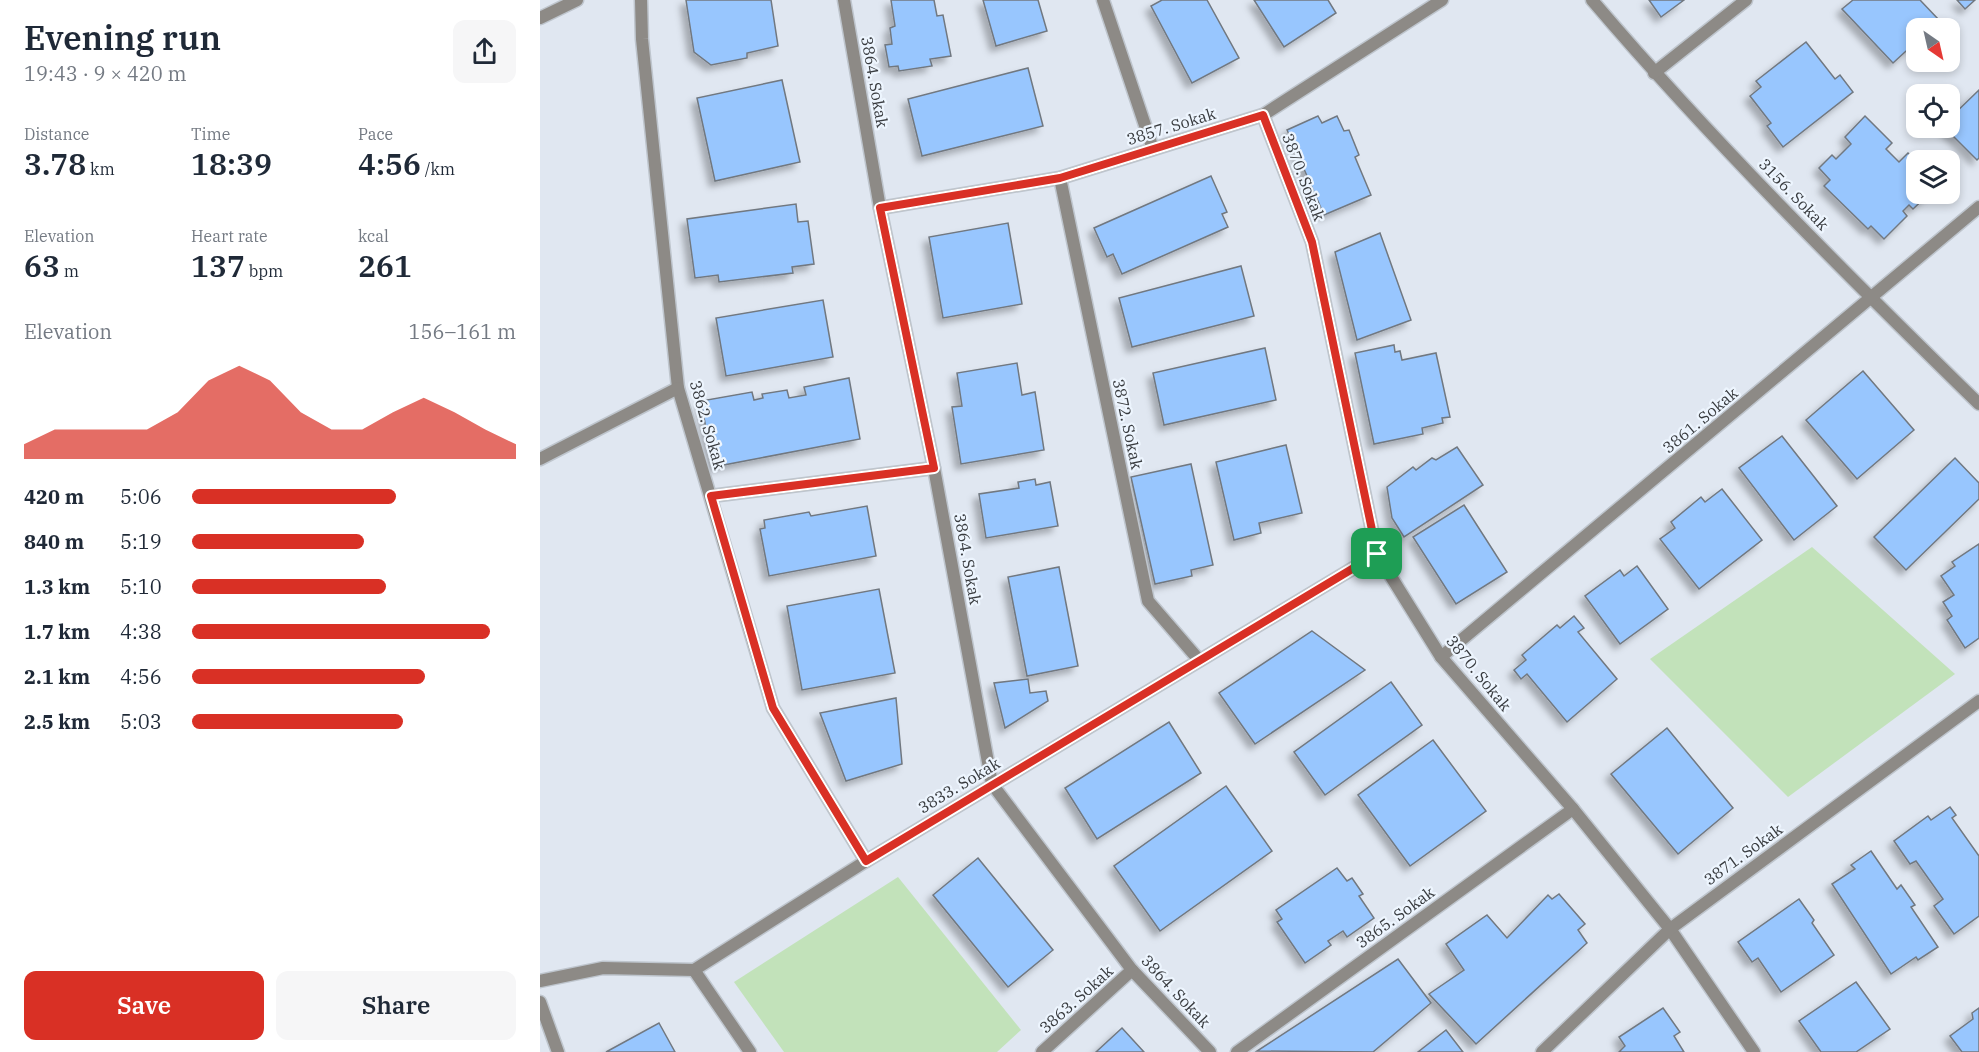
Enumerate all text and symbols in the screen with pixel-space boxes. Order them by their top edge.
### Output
text: Evening run [24,16,221,59]
north arrow [1906,18,1960,72]
map controls [1906,18,1960,204]
button: share [453,20,516,83]
street label: 3864. Sokak [857,35,893,130]
text: 19:43 · 9 × 420 m [24,60,187,87]
button: locate [1906,84,1960,138]
street label: 3857. Sokak [1124,103,1219,149]
text: Distance [24,124,89,144]
text: Time [191,124,230,144]
text: Pace [358,124,393,144]
street label: 3870. Sokak [1278,130,1330,224]
text: 3.78 [24,144,86,183]
text: 18:39 [191,144,272,183]
text: 4:56 [358,144,421,183]
button: layers [1906,150,1960,204]
street label: 3156. Sokak [1755,154,1834,235]
text: km [86,159,115,179]
text: /km [421,159,455,179]
text: Elevation [24,226,94,246]
text: Heart rate [191,226,268,246]
text: kcal [358,226,389,246]
text: 63 [24,246,60,285]
text: 137 [191,246,245,285]
text: 261 [358,246,412,285]
text: m [60,261,79,281]
text: bpm [245,261,283,281]
text: Elevation [24,318,112,345]
text: 156–161 m [409,318,516,345]
street label: 3872. Sokak [1109,377,1148,472]
street label: 3862. Sokak [686,378,731,473]
street label: 3861. Sokak [1658,382,1742,457]
text: 420 m [24,483,84,510]
text: 5:06 [120,483,162,510]
street label: 3864. Sokak [950,512,986,607]
text: 840 m [24,528,84,555]
text: 5:19 [120,528,162,555]
pin [1351,528,1402,579]
icon: arrive [1360,537,1393,570]
text: 1.3 km [24,573,90,600]
text: 5:10 [120,573,162,600]
text: 1.7 km [24,618,90,645]
text: 4:38 [120,618,162,645]
street label: 3870. Sokak [1442,631,1516,716]
text: 2.1 km [24,663,90,690]
text: 4:56 [120,663,162,690]
text: 2.5 km [24,708,90,735]
text: 5:03 [120,708,162,735]
street label: 3833. Sokak [914,752,1004,817]
street label: 3871. Sokak [1700,818,1787,889]
street label: 3865. Sokak [1352,881,1439,952]
street label: 3864. Sokak [1137,950,1215,1032]
street label: 3863. Sokak [1035,960,1117,1037]
button: Save [24,971,264,1040]
button: Share [276,971,516,1040]

